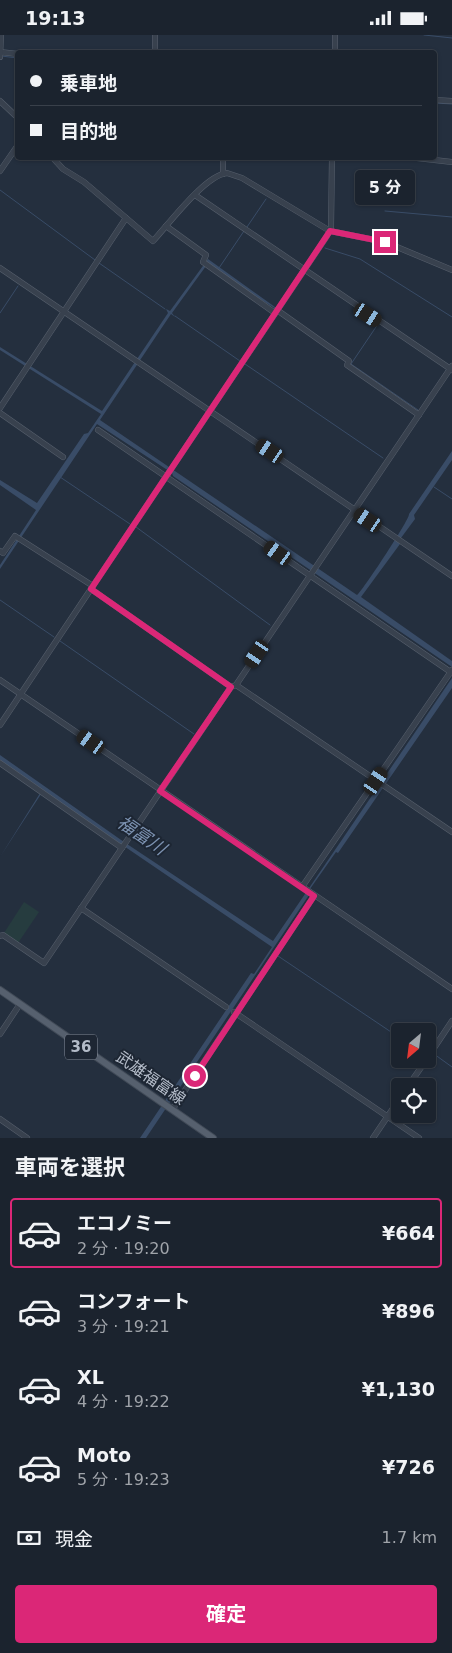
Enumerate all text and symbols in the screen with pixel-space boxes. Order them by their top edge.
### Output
text: 19:13 [25,7,85,29]
text: 乗車地 [60,72,117,94]
text: 目的地 [60,120,117,142]
callout: 5 分 [355,169,415,205]
text: 5 分 [369,178,401,197]
route end [374,231,396,253]
car [351,301,384,329]
car [253,436,286,466]
car [351,505,384,535]
car [261,538,294,568]
car [242,637,271,671]
car [74,727,107,757]
car [361,764,390,798]
water label: 福富川 [114,811,172,860]
north arrow [391,1023,436,1067]
map controls [391,1023,436,1123]
road number: 36 [65,1035,97,1059]
street label: 武雄福富線 [113,1047,189,1109]
route start [184,1065,206,1087]
button: locate [391,1078,436,1123]
text: 車両を選択 [15,1155,125,1180]
icon: car [17,1211,62,1256]
text: エコノミー [77,1212,172,1234]
text: ¥664 [382,1222,435,1244]
text: 2 分 · 19:20 [77,1239,170,1258]
icon: car [17,1289,62,1334]
text: コンフォート [77,1290,190,1312]
text: ¥896 [382,1300,435,1322]
text: 3 分 · 19:21 [77,1317,170,1336]
text: XL [77,1366,104,1388]
icon: car [17,1367,62,1412]
text: ¥1,130 [362,1378,435,1400]
text: 4 分 · 19:22 [77,1392,170,1411]
text: Moto [77,1444,131,1466]
icon: car [17,1445,62,1490]
text: ¥726 [382,1456,435,1478]
text: 5 分 · 19:23 [77,1470,170,1489]
icon: cash [15,1524,43,1552]
text: 現金 [55,1528,93,1550]
text: 1.7 km [382,1528,437,1547]
button: 確定 [15,1585,437,1643]

